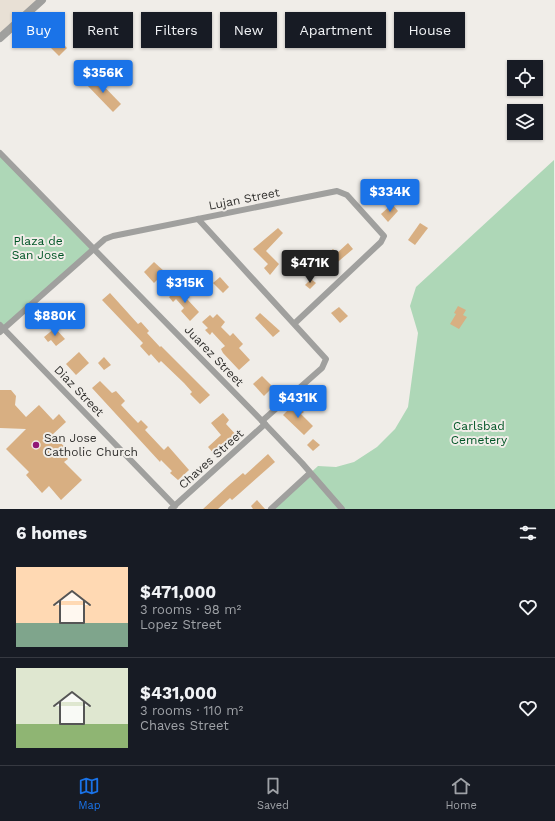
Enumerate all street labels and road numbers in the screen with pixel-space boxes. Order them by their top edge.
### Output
street label: Lujan Street [207,185,281,213]
street label: Juarez Street [181,323,247,389]
street label: Diaz Street [51,363,107,419]
street label: Chaves Street [176,426,246,492]

